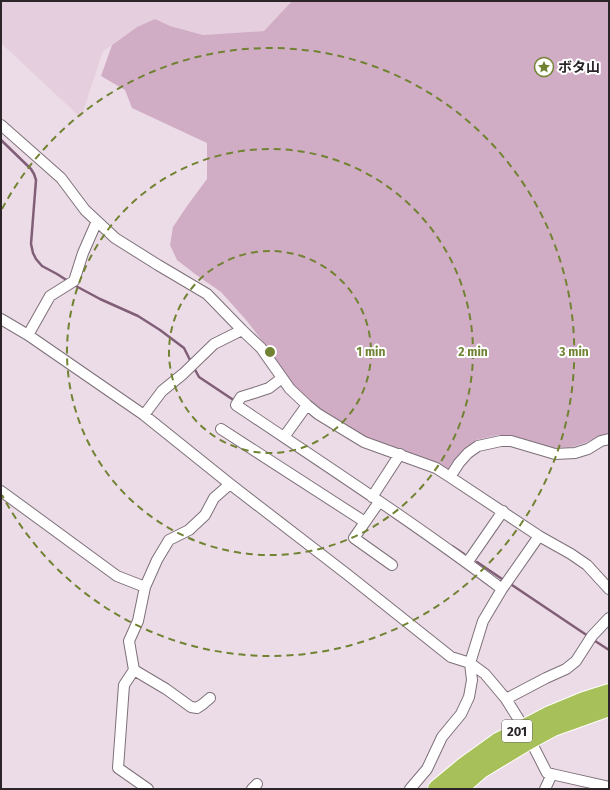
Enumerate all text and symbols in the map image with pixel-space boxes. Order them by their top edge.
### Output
place icon: ボタ山 [533,56,555,78]
place label: ボタ山 [558,59,600,76]
centre of rings [263,345,277,359]
text: 1 min [357,345,385,359]
text: 2 min [458,345,488,359]
text: 3 min [558,345,589,359]
road number: 201 [502,720,532,742]

